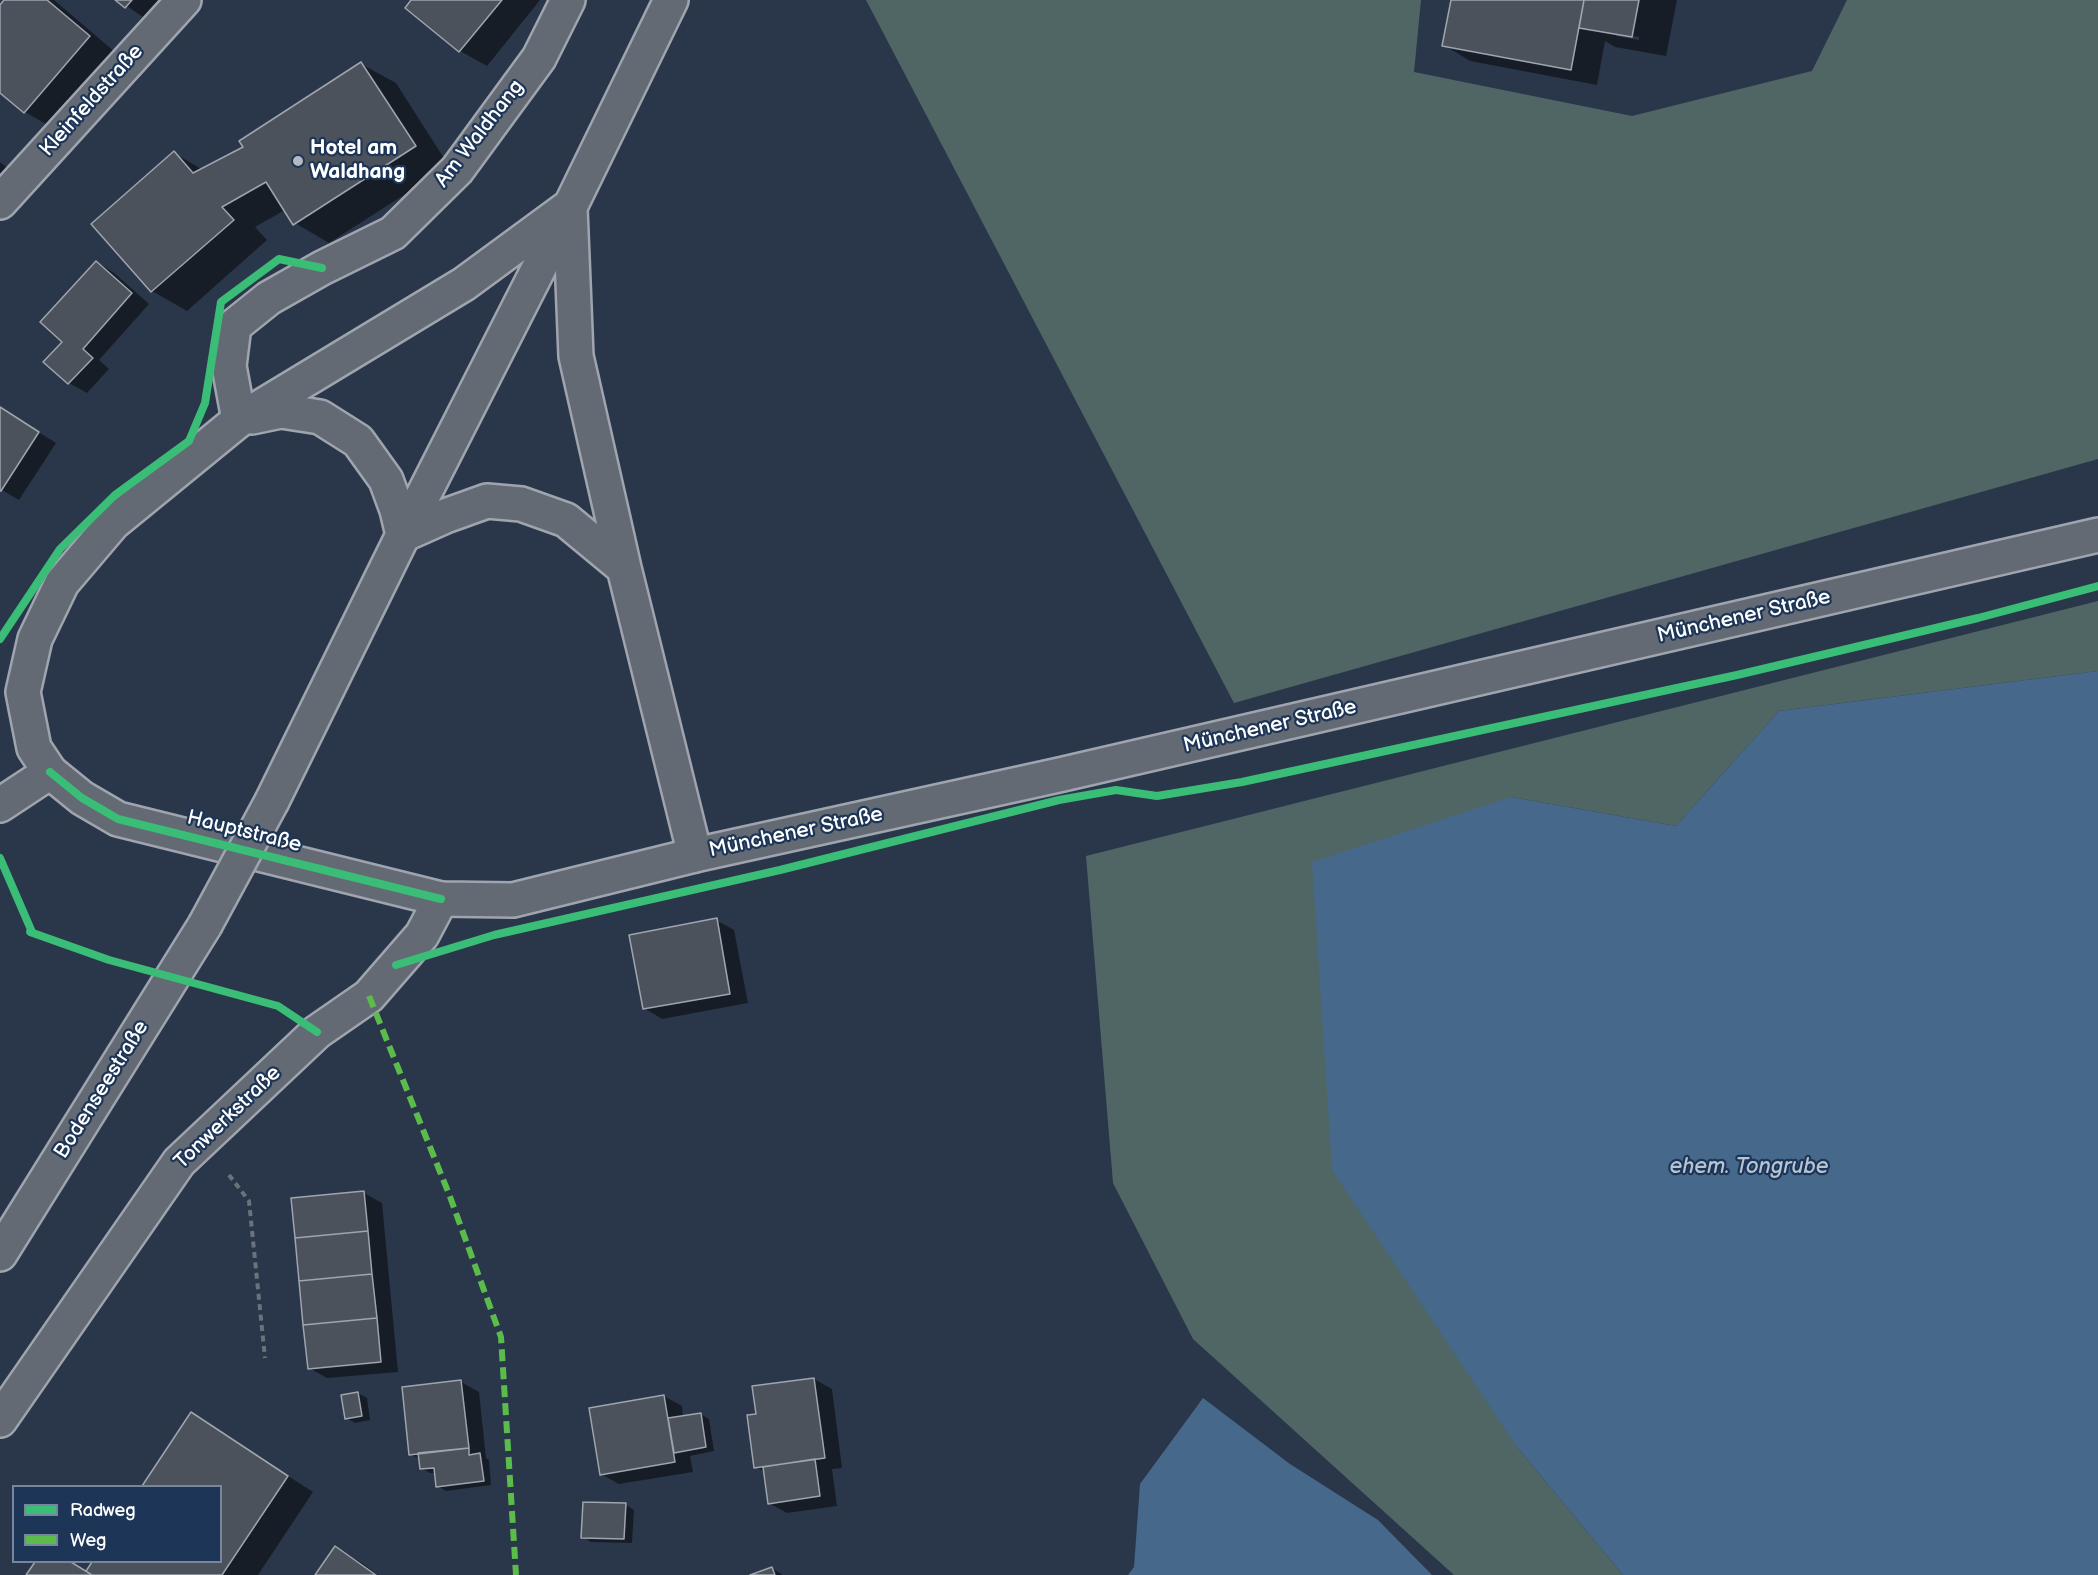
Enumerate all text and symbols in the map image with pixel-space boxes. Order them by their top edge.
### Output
street label: Kleinfeldstraße [35,40,149,162]
street label: Am Waldhang [430,75,530,193]
place label: Hotel am Waldhang [310,136,405,186]
marker: Hotel am Waldhang [291,154,305,168]
street label: Münchener Straße [1655,585,1833,649]
street label: Münchener Straße [1181,695,1359,759]
street label: Münchener Straße [707,802,885,864]
street label: Hauptstraße [184,806,304,858]
street label: Bodenseestraße [49,1016,155,1164]
street label: Tonwerkstraße [169,1061,287,1175]
water label: ehem. Tongrube [1669,1154,1829,1180]
legend [12,1485,222,1563]
text: Radweg [70,1500,136,1521]
text: Weg [70,1530,106,1551]

